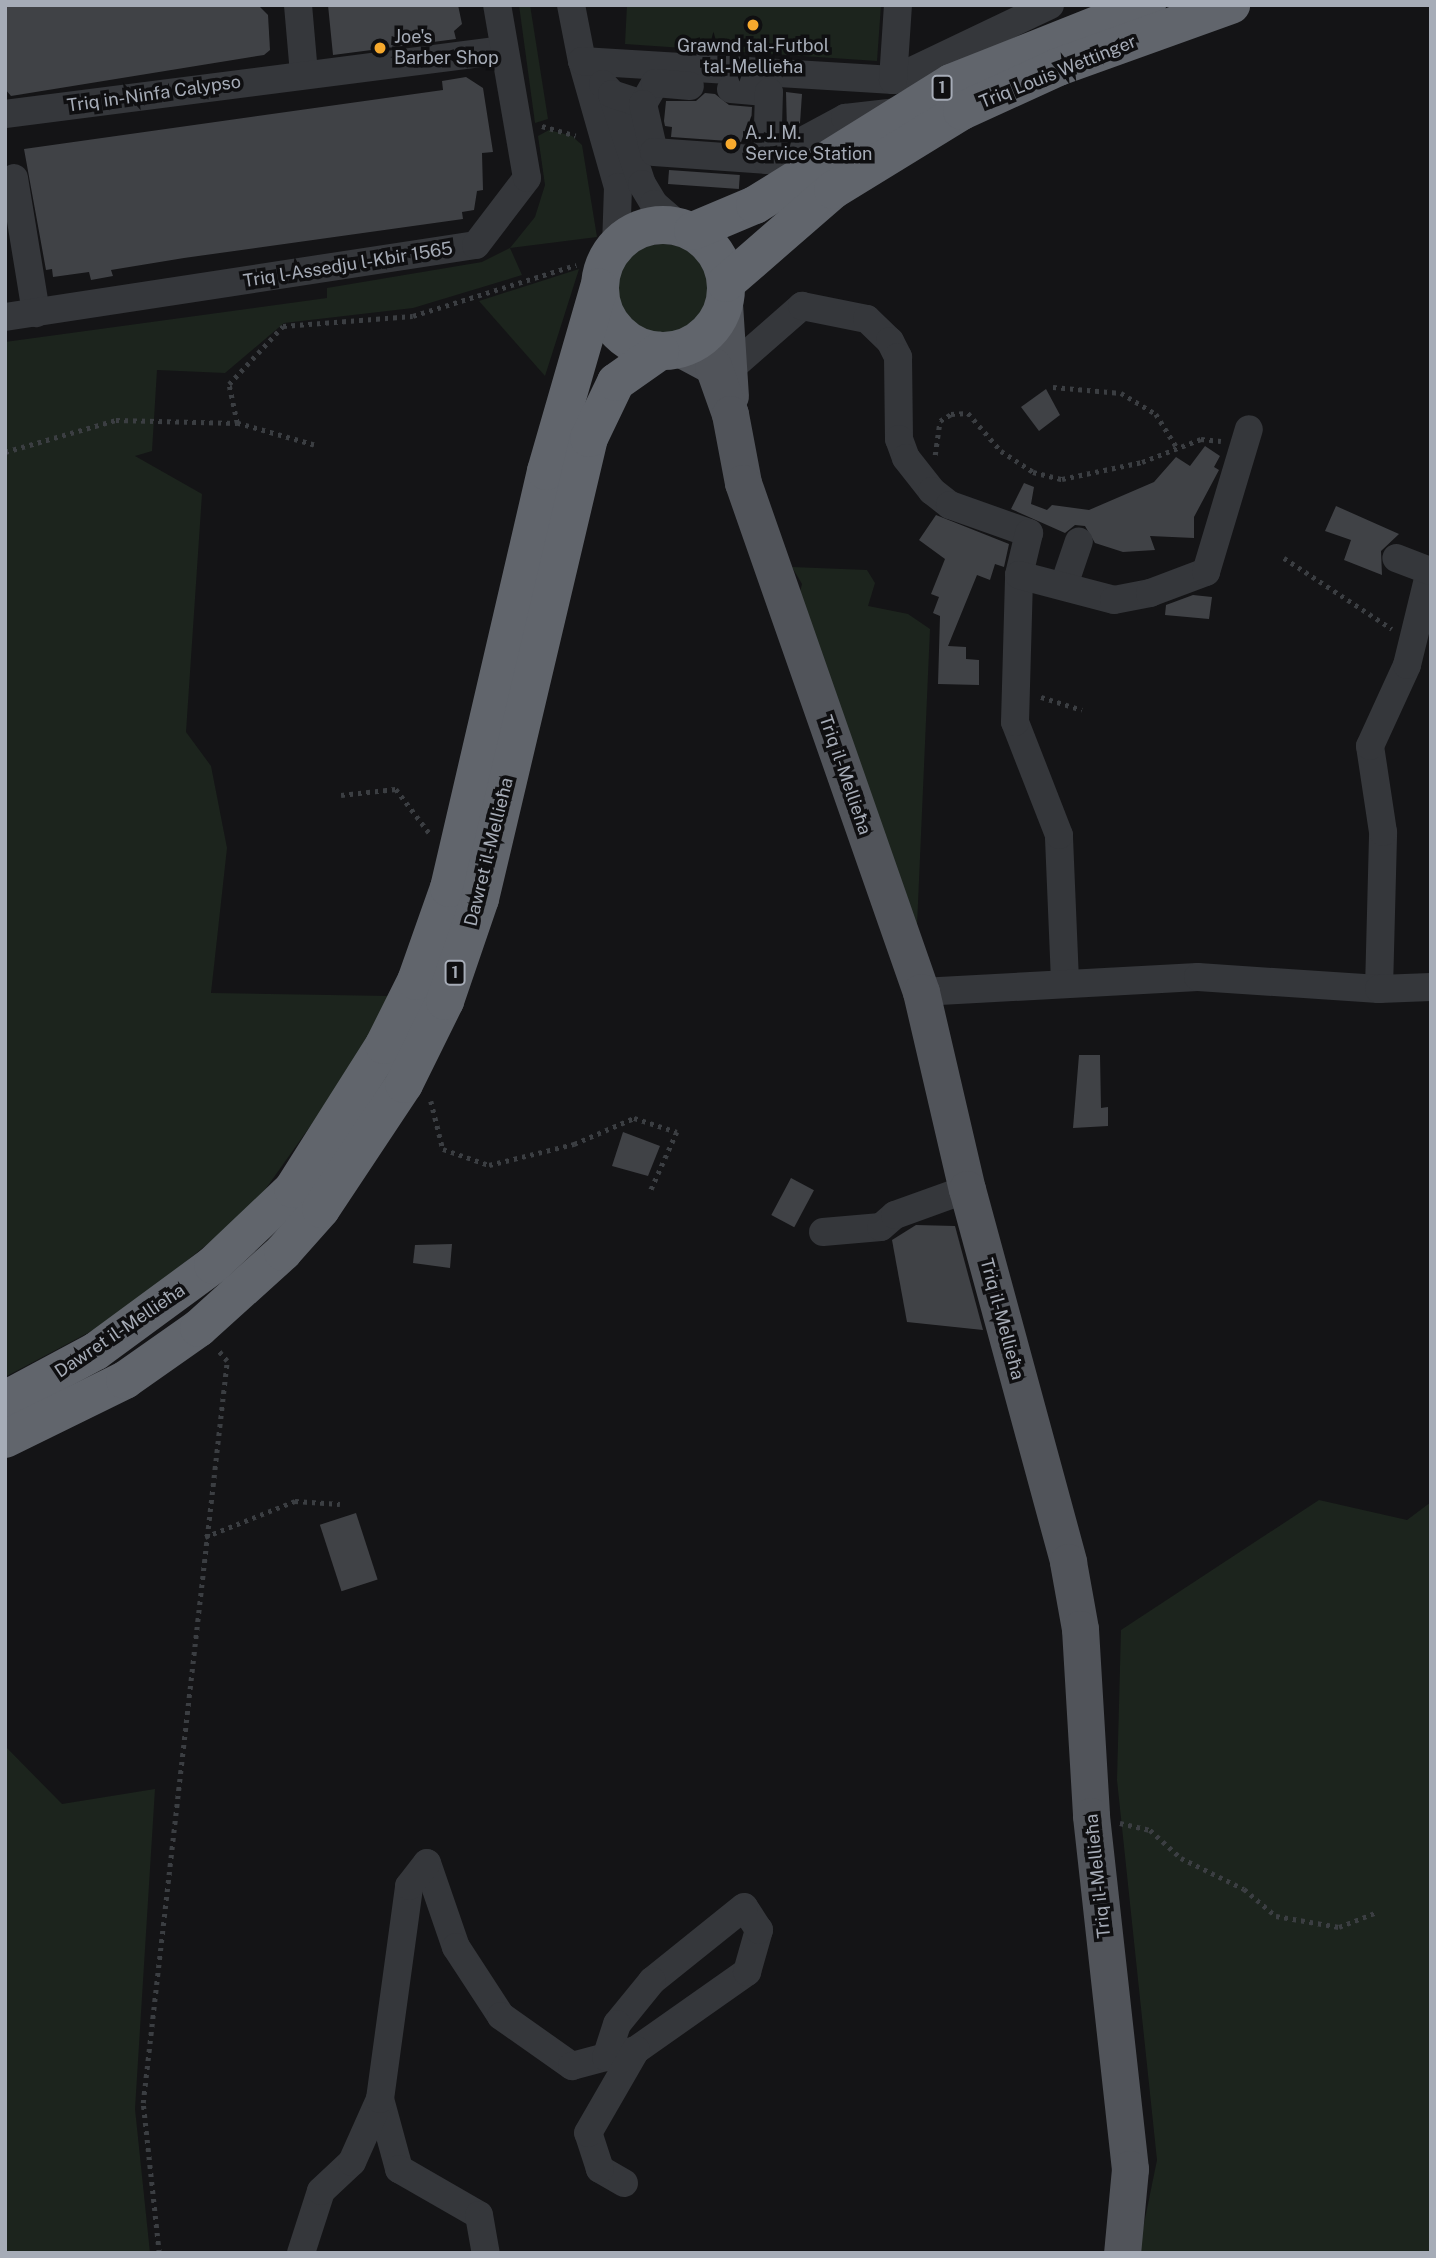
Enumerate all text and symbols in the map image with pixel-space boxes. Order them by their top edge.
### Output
marker: Grawnd tal-Futbol tal-Mellieħa [745,17,761,33]
place label: Joe's Barber Shop [394,27,499,70]
street label: Triq Louis Wettinger [976,31,1140,113]
place label: Grawnd tal-Futbol tal-Mellieħa [677,36,829,78]
marker: Joe's Barber Shop [372,40,388,56]
street label: Triq in-Ninfa Calypso [66,71,242,117]
road number: 1 [932,76,953,100]
place label: A. J. M. Service Station [745,123,873,166]
marker: A. J. M. Service Station [723,136,739,152]
street label: Triq l-Assedju l-Kbir 1565 [242,238,454,292]
street label: Triq il-Mellieħa [814,712,876,838]
street label: Dawret il-Mellieħa [460,775,518,929]
road number: 1 [444,960,466,986]
street label: Triq il-Mellieħa [975,1256,1029,1382]
street label: Dawret il-Mellieħa [51,1279,189,1383]
street label: Triq il-Mellieħa [1081,1813,1115,1939]

